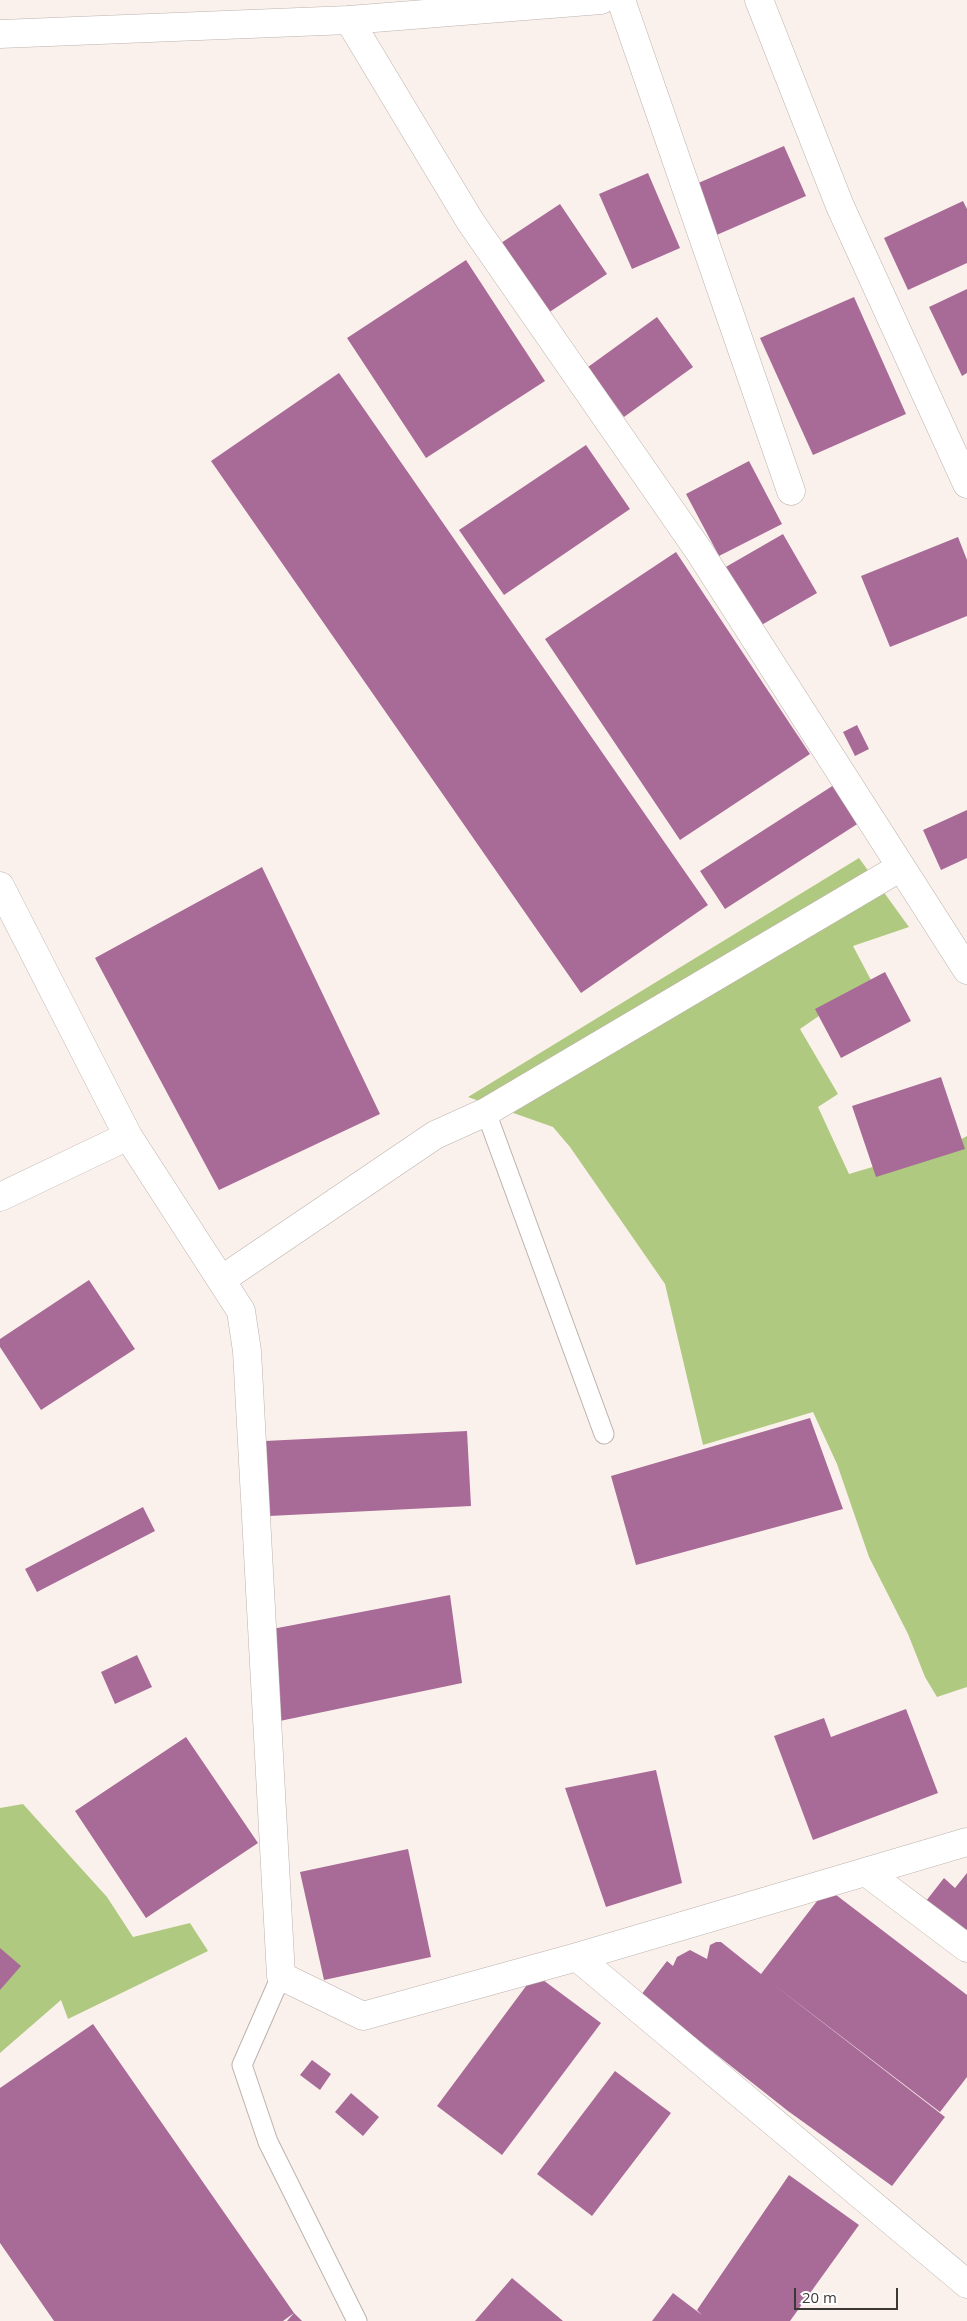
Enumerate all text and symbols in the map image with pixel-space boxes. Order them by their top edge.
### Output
scale bar [797,2278,901,2310]
text: 20 m [802,2287,837,2307]

